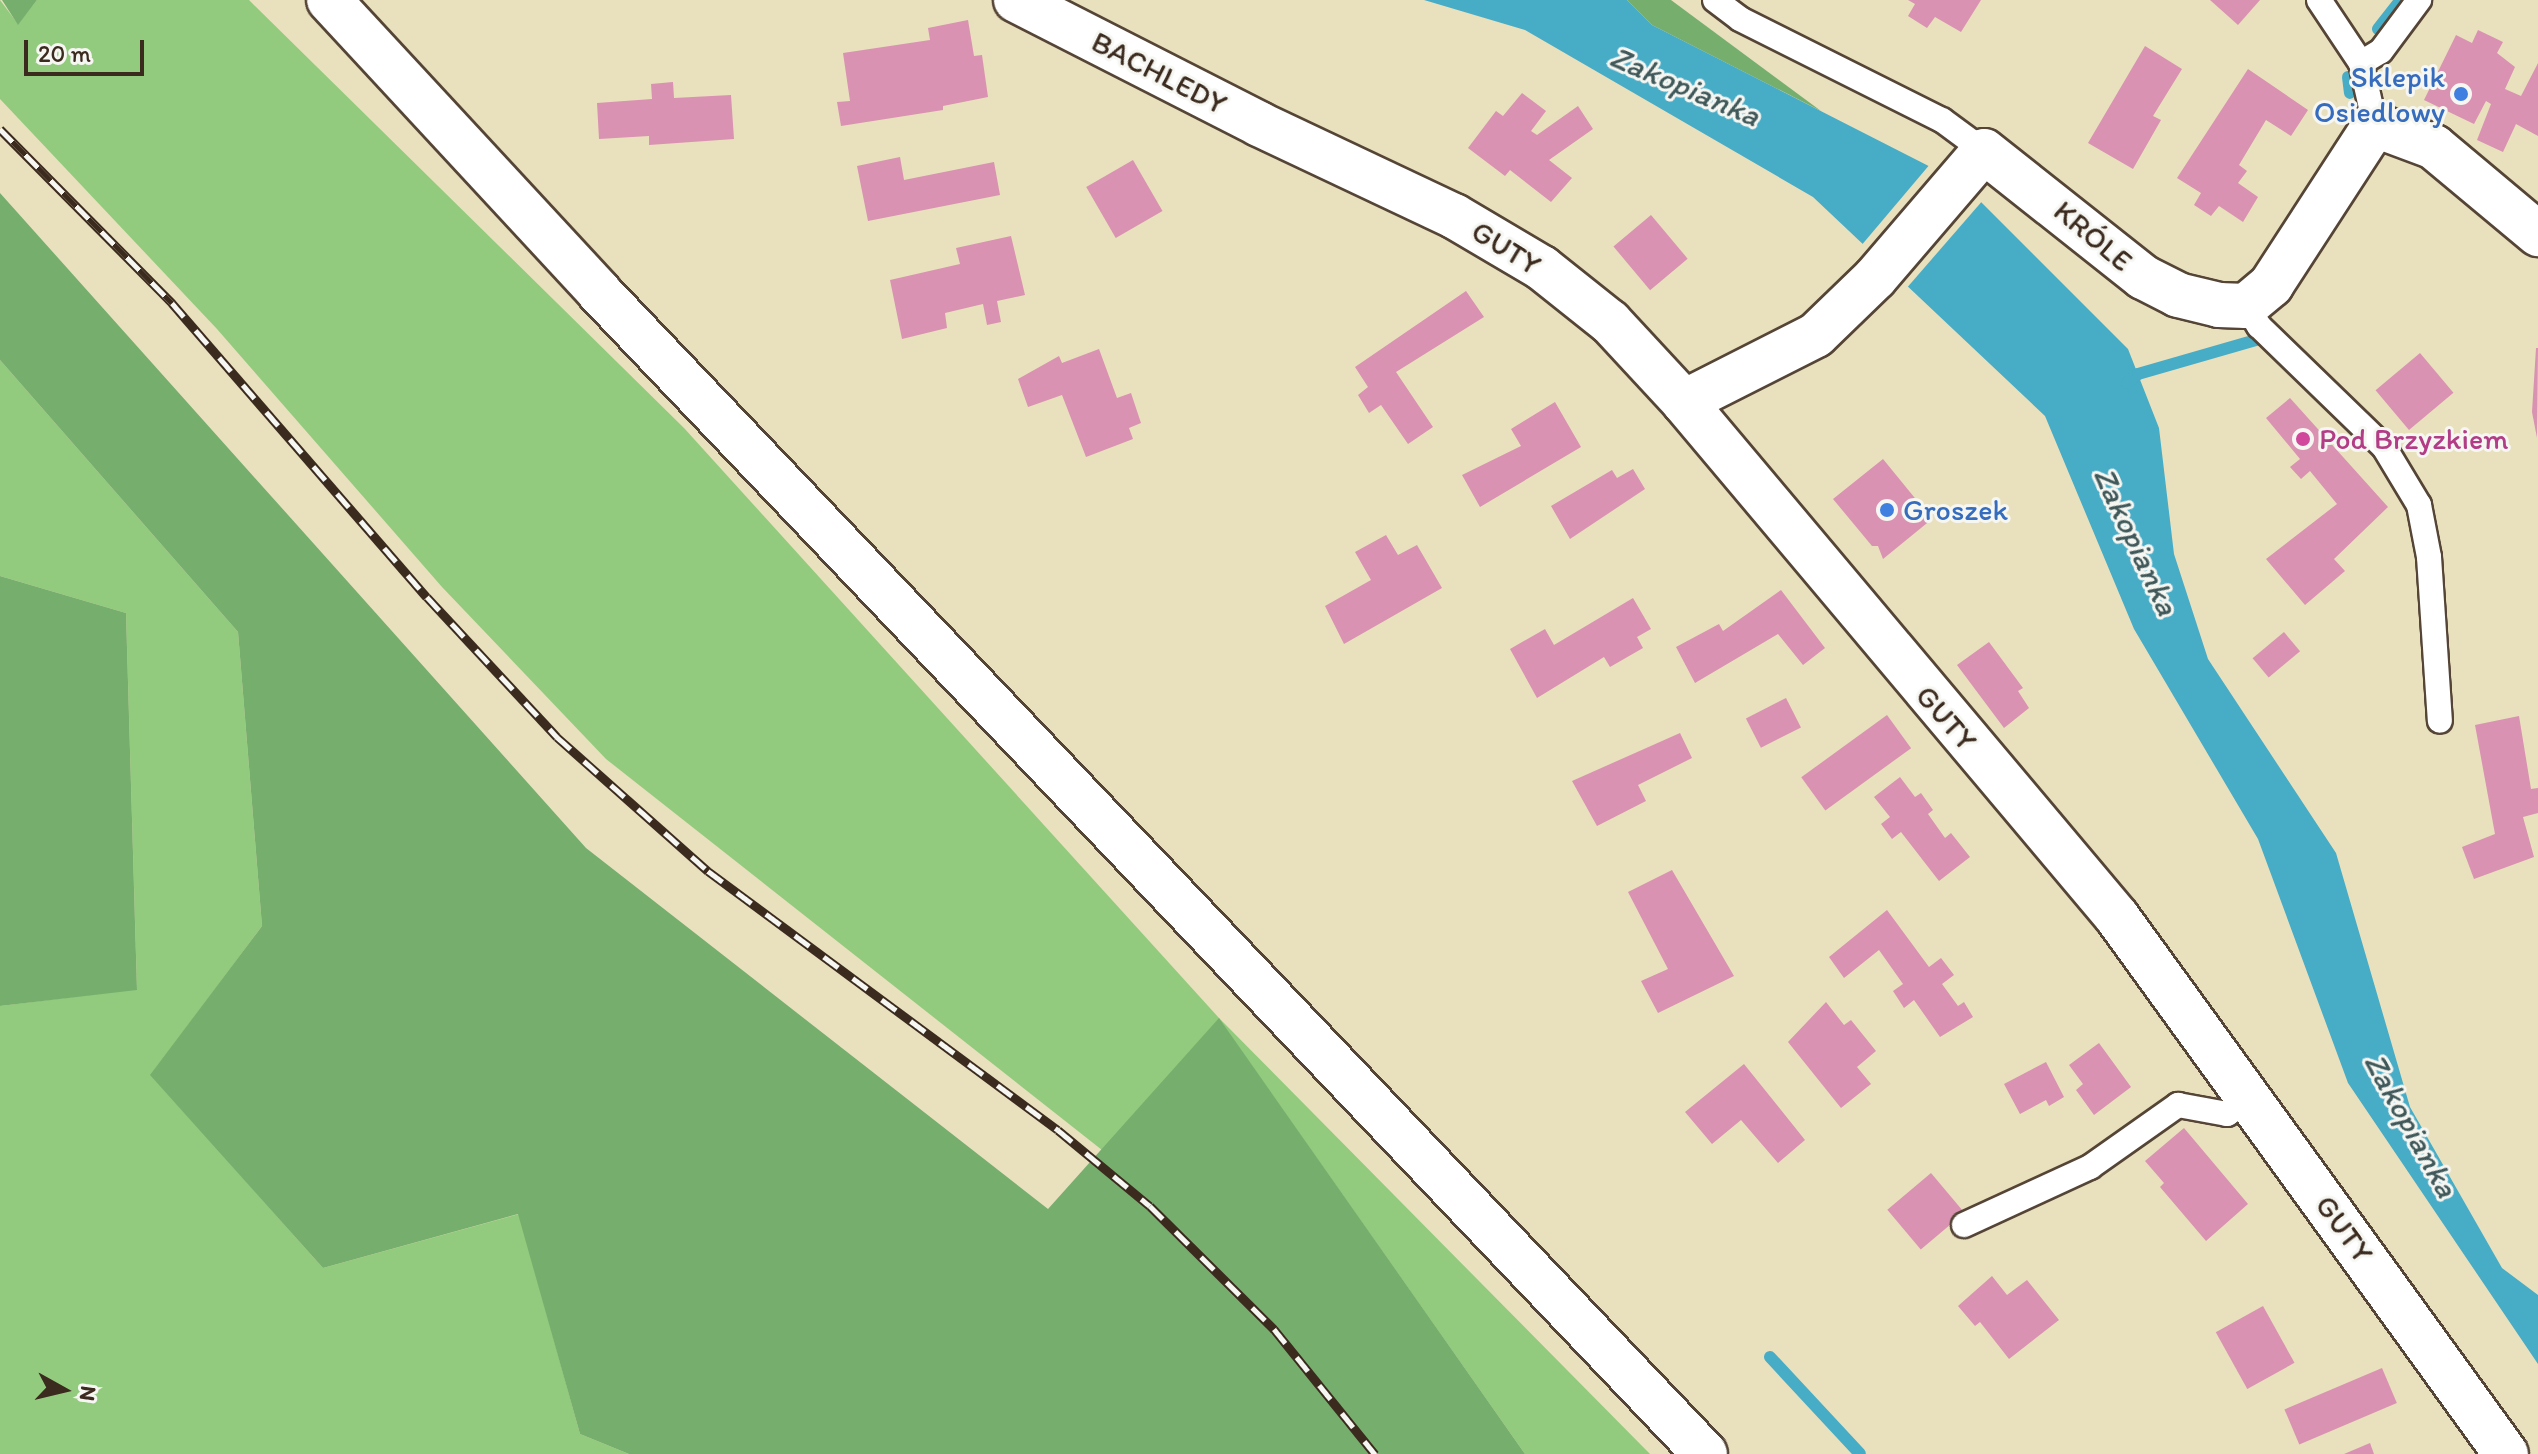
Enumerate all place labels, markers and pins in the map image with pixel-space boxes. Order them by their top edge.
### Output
place label: Sklepik Osiedlowy [2314,59,2445,130]
marker: Sklepik Osiedlowy [2452,85,2470,103]
place label: Pod Brzyzkiem [2319,421,2509,457]
marker: Pod Brzyzkiem [2294,430,2312,448]
place label: Groszek [1903,492,2008,528]
marker: Groszek [1878,501,1896,519]

